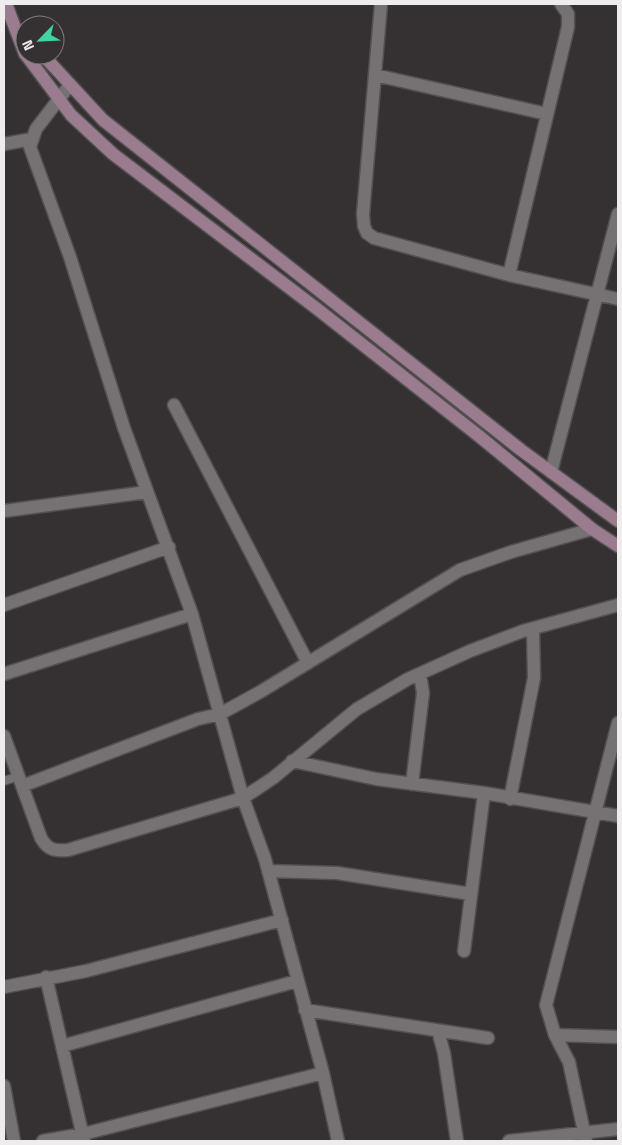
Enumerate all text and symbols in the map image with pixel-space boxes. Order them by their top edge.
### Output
north arrow [15,15,65,65]
text: N [18,37,38,53]

